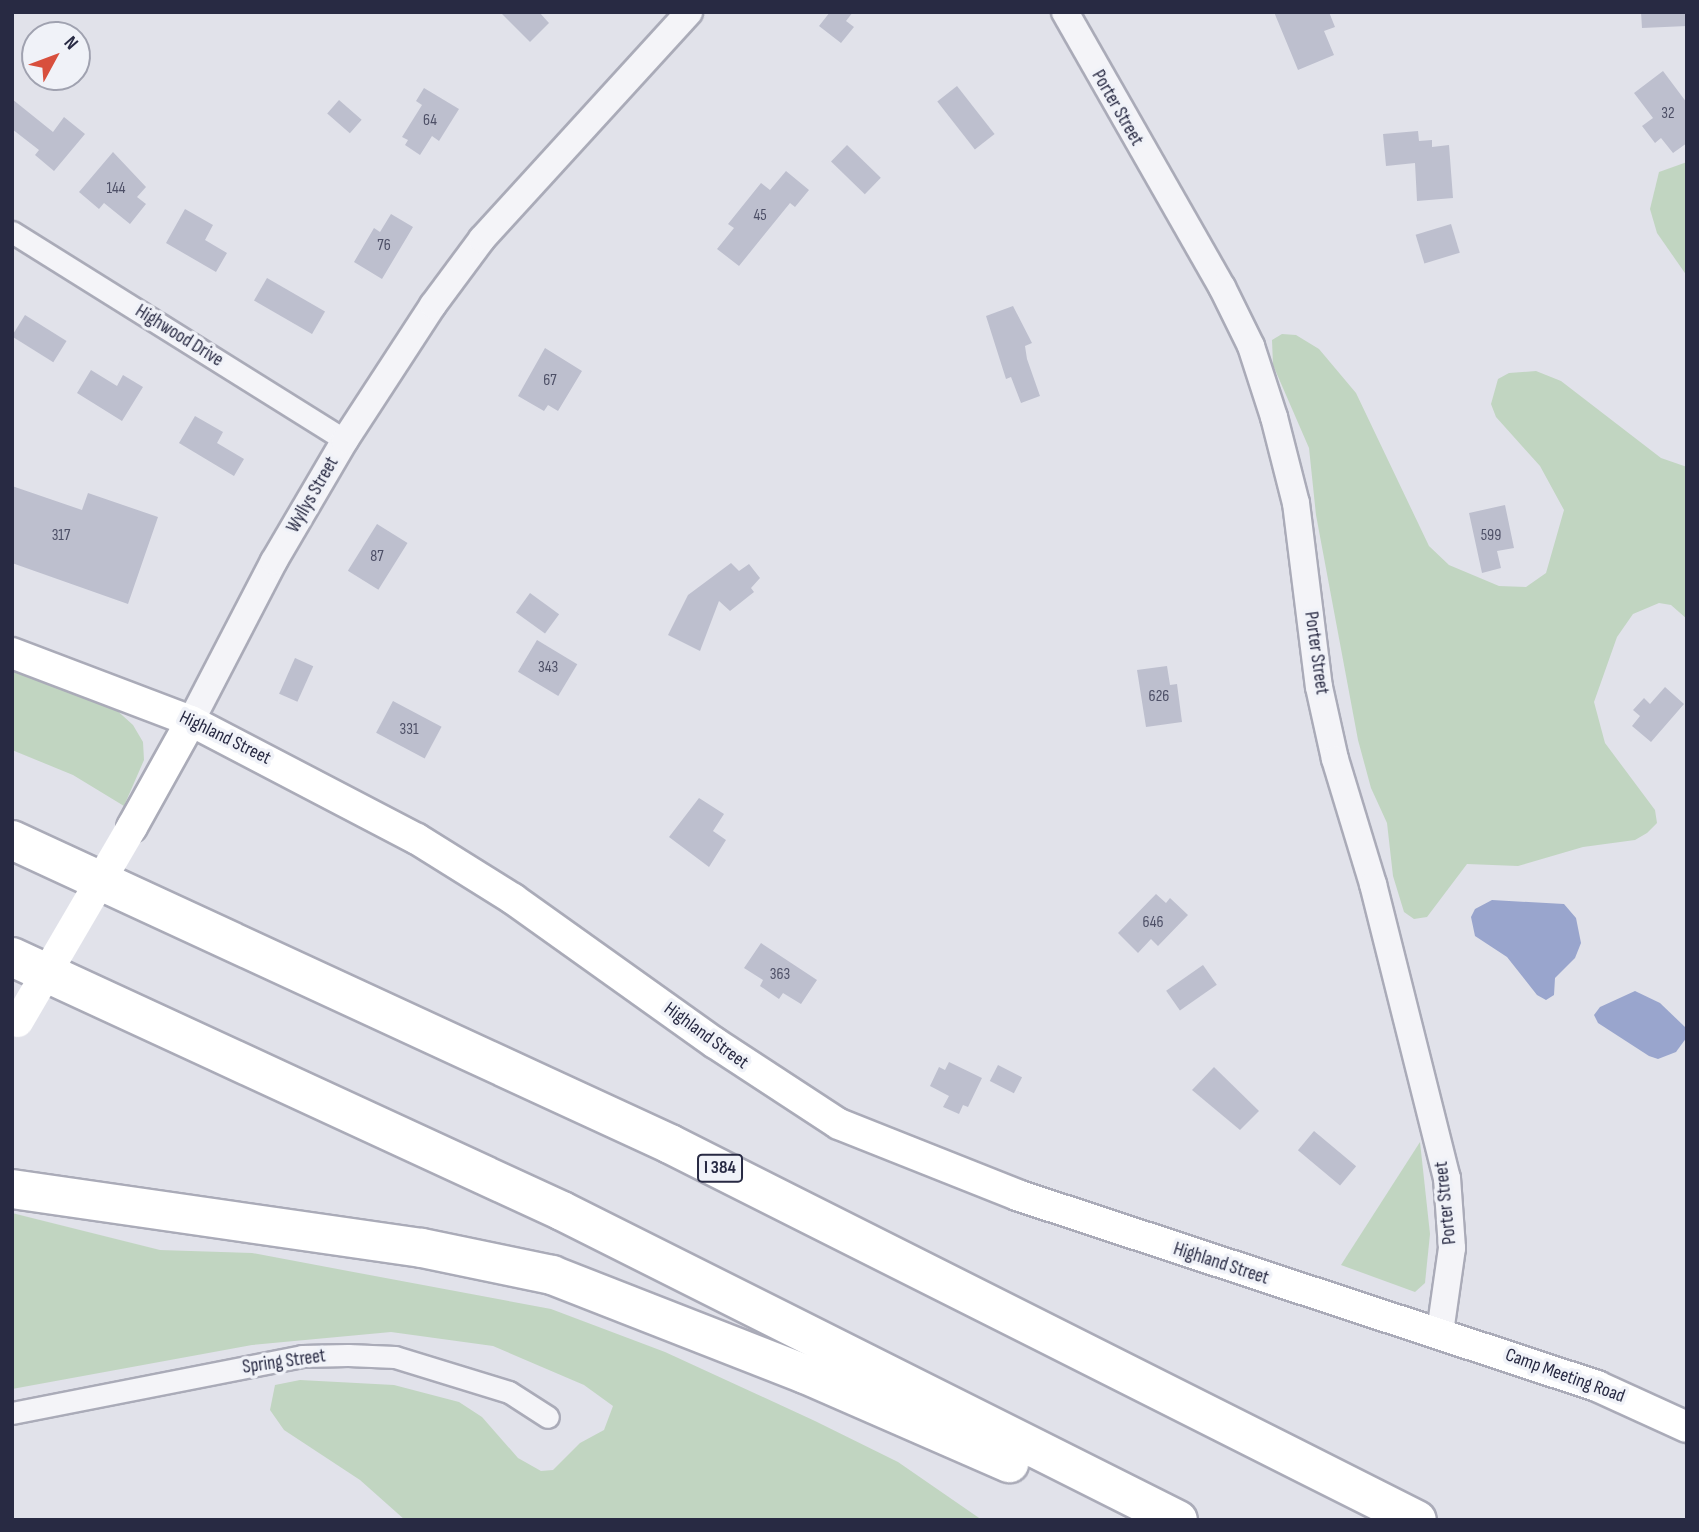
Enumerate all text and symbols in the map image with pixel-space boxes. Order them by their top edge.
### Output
north arrow [21,21,91,91]
text: N [59,32,83,55]
street label: Porter Street [1086,66,1148,150]
house number: 32 [1661,104,1675,124]
house number: 64 [423,111,437,131]
house number: 144 [106,179,126,199]
house number: 45 [753,206,767,226]
house number: 76 [377,236,391,256]
street label: Highwood Drive [131,300,227,372]
house number: 67 [543,371,557,391]
street label: Wyllys Street [282,453,344,537]
house number: 317 [52,526,70,546]
house number: 599 [1481,526,1501,546]
house number: 87 [370,547,384,567]
street label: Porter Street [1299,610,1333,696]
house number: 343 [538,658,558,678]
house number: 626 [1149,687,1169,707]
street label: Highland Street [176,706,274,770]
house number: 331 [399,720,419,740]
house number: 646 [1143,913,1163,933]
house number: 363 [770,965,790,985]
street label: Highland Street [659,998,753,1074]
road number: I 384 [696,1154,744,1182]
street label: Porter Street [1430,1160,1462,1246]
street label: Highland Street [1170,1238,1272,1290]
street label: Camp Meeting Road [1502,1344,1628,1408]
street label: Spring Street [241,1345,327,1379]

